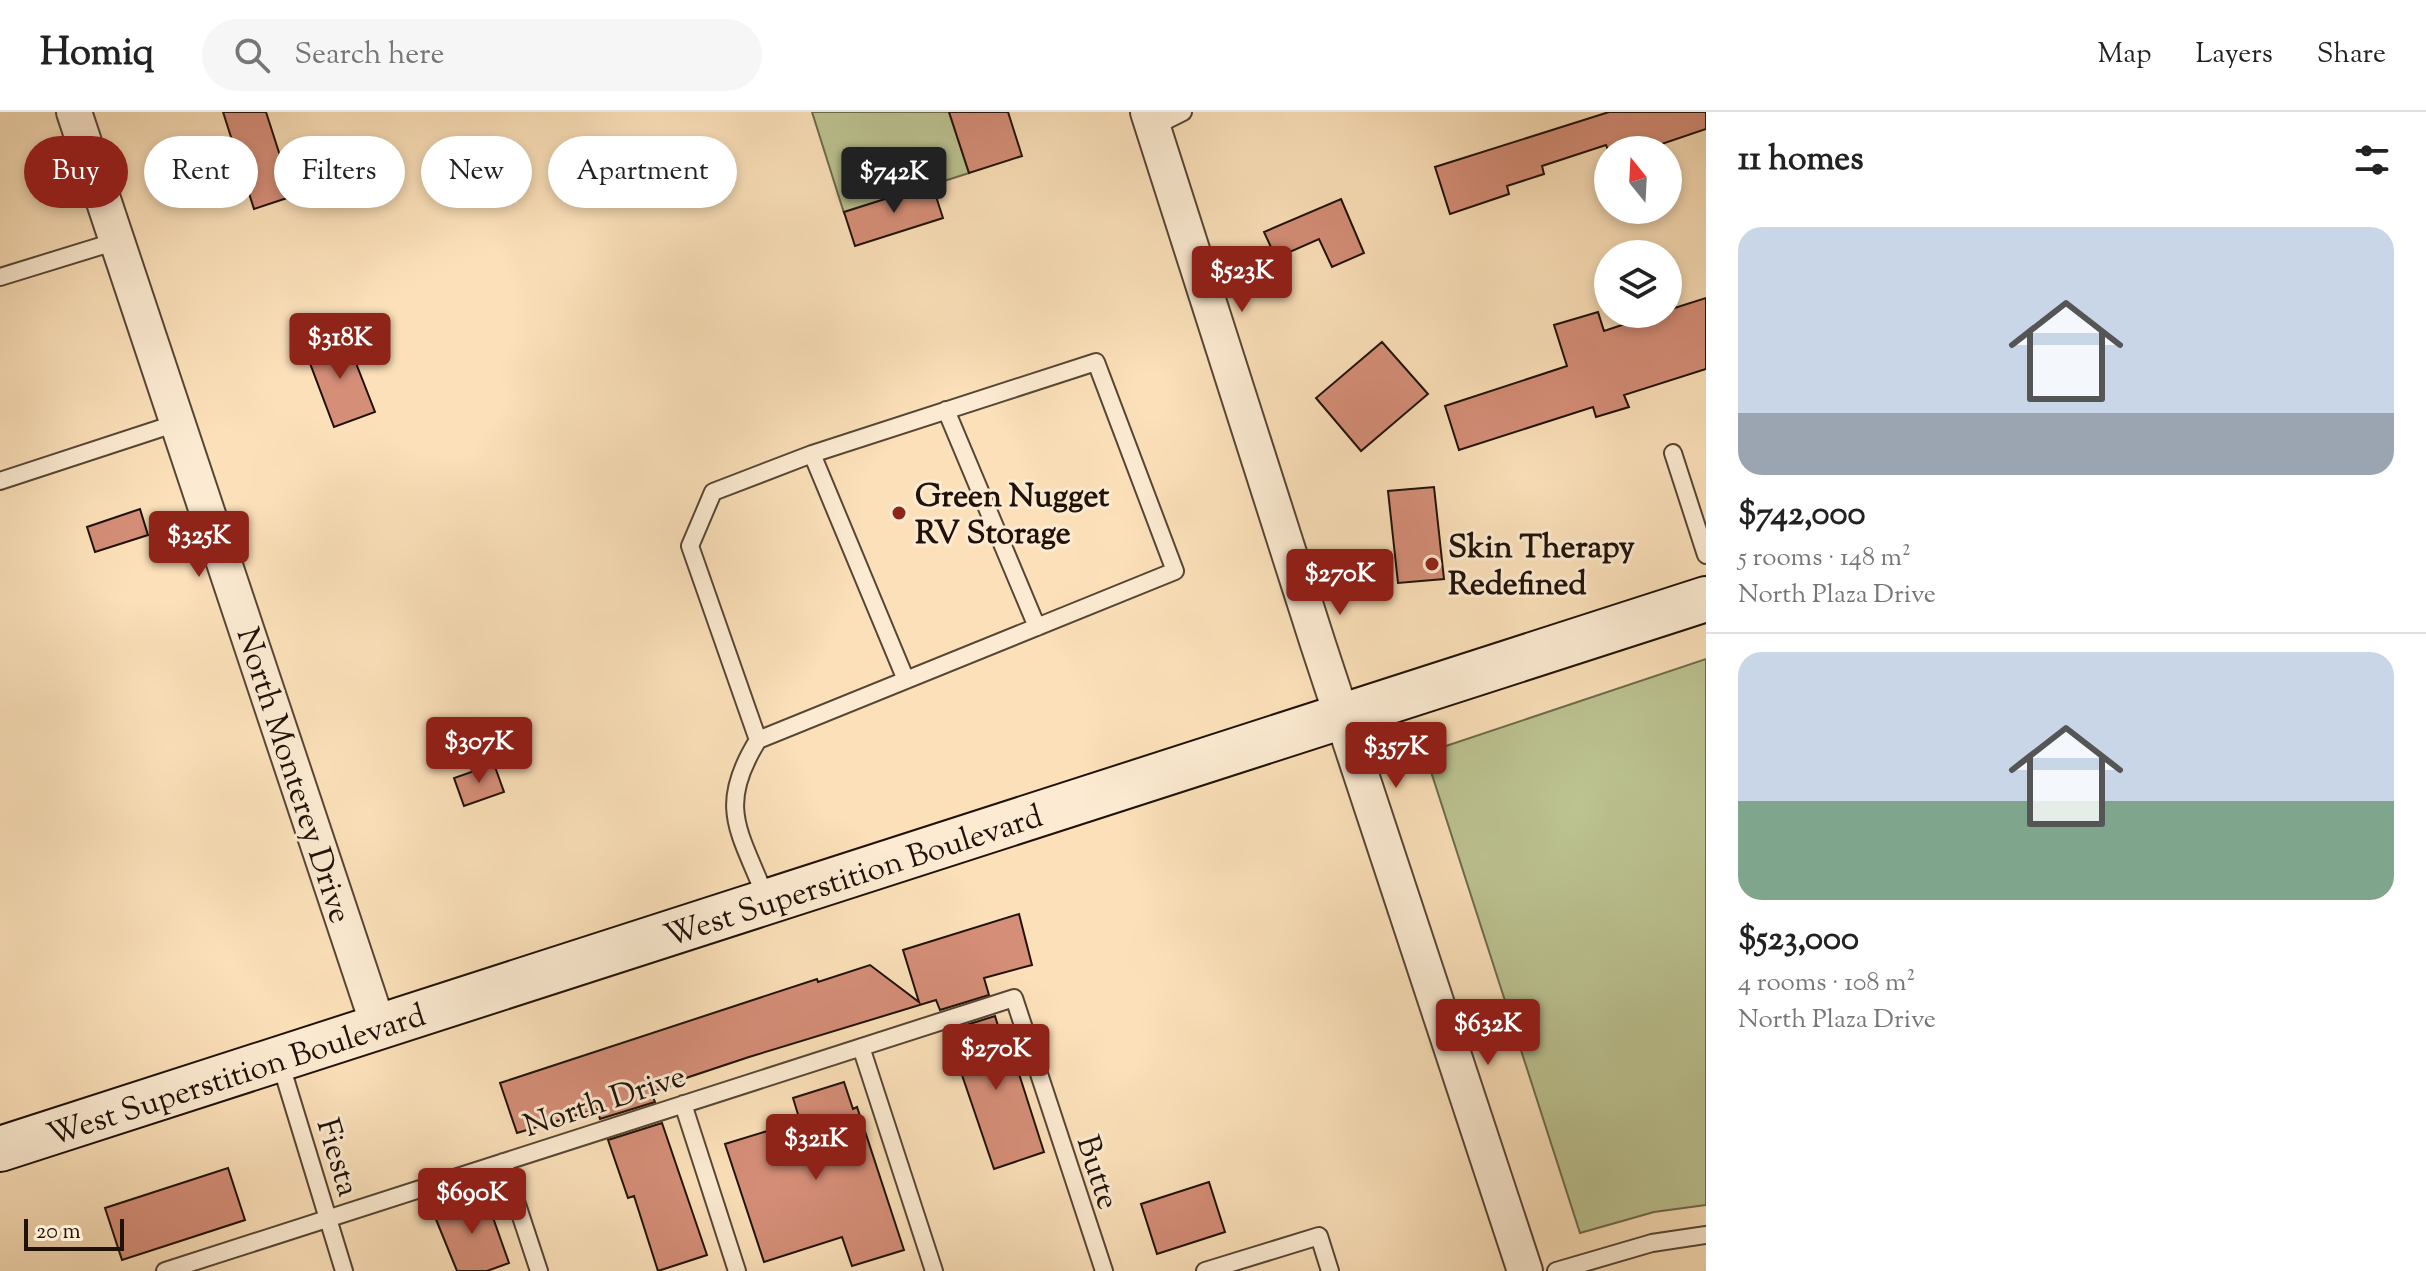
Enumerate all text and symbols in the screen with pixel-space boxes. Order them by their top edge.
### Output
search box [202,19,762,91]
text: Homiq [40,28,154,82]
icon: search [230,33,274,77]
text: Search here [294,34,445,77]
text: Map [2098,35,2151,75]
text: Layers [2195,35,2273,75]
text: Share [2317,35,2386,75]
chip: Buy [24,136,128,208]
chip: Rent [144,136,258,208]
chip: Filters [274,136,405,208]
chip: New [421,136,532,208]
chip: Apartment [548,136,737,208]
north arrow [1594,136,1682,224]
map controls [1594,136,1682,328]
text: 11 homes [1738,136,1864,185]
icon: filters [2350,138,2394,182]
pin: $742K [838,147,950,215]
text: $742K [859,154,929,191]
button: layers [1594,240,1682,328]
pin: $523K [1186,246,1298,314]
text: $523K [1210,253,1274,290]
icon: home [1994,279,2138,423]
pin: $318K [284,313,396,381]
text: $318K [307,320,373,357]
place label: Green Nugget RV Storage [915,475,1109,558]
text: $742,000 [1738,491,1865,540]
marker: Green Nugget RV Storage [890,504,908,522]
pin: $325K [143,511,255,579]
text: $325K [167,518,231,555]
place label: Skin Therapy Redefined [1448,526,1635,609]
text: 5 rooms · 148 m² [1738,540,1911,577]
pin: $270K [1284,549,1396,617]
marker: Skin Therapy Redefined [1423,555,1441,573]
text: $270K [1304,556,1376,593]
text: North Plaza Drive [1738,577,1936,614]
street label: North Monterey Drive [223,622,362,930]
icon: home [1994,704,2138,848]
pin: $307K [423,717,535,785]
pin: $357K [1340,722,1452,790]
text: $307K [444,724,514,761]
text: $357K [1363,729,1429,766]
street label: West Superstition Boulevard [659,795,1049,961]
text: $523,000 [1738,916,1859,965]
text: 4 rooms · 108 m² [1738,965,1915,1002]
street label: West Superstition Boulevard [42,994,432,1160]
pin: $632K [1432,999,1544,1067]
text: North Plaza Drive [1738,1002,1936,1039]
text: $632K [1454,1006,1522,1043]
pin: $270K [940,1024,1052,1092]
text: $270K [960,1031,1032,1068]
street label: North Drive [518,1055,692,1151]
street label: Fiesta [303,1113,370,1203]
pin: $321K [760,1114,872,1182]
text: $321K [784,1121,848,1158]
street label: Butte [1063,1130,1130,1216]
pin: $690K [416,1168,528,1236]
text: $690K [436,1175,508,1212]
scale bar [24,1215,124,1251]
text: 20 m [36,1217,81,1249]

